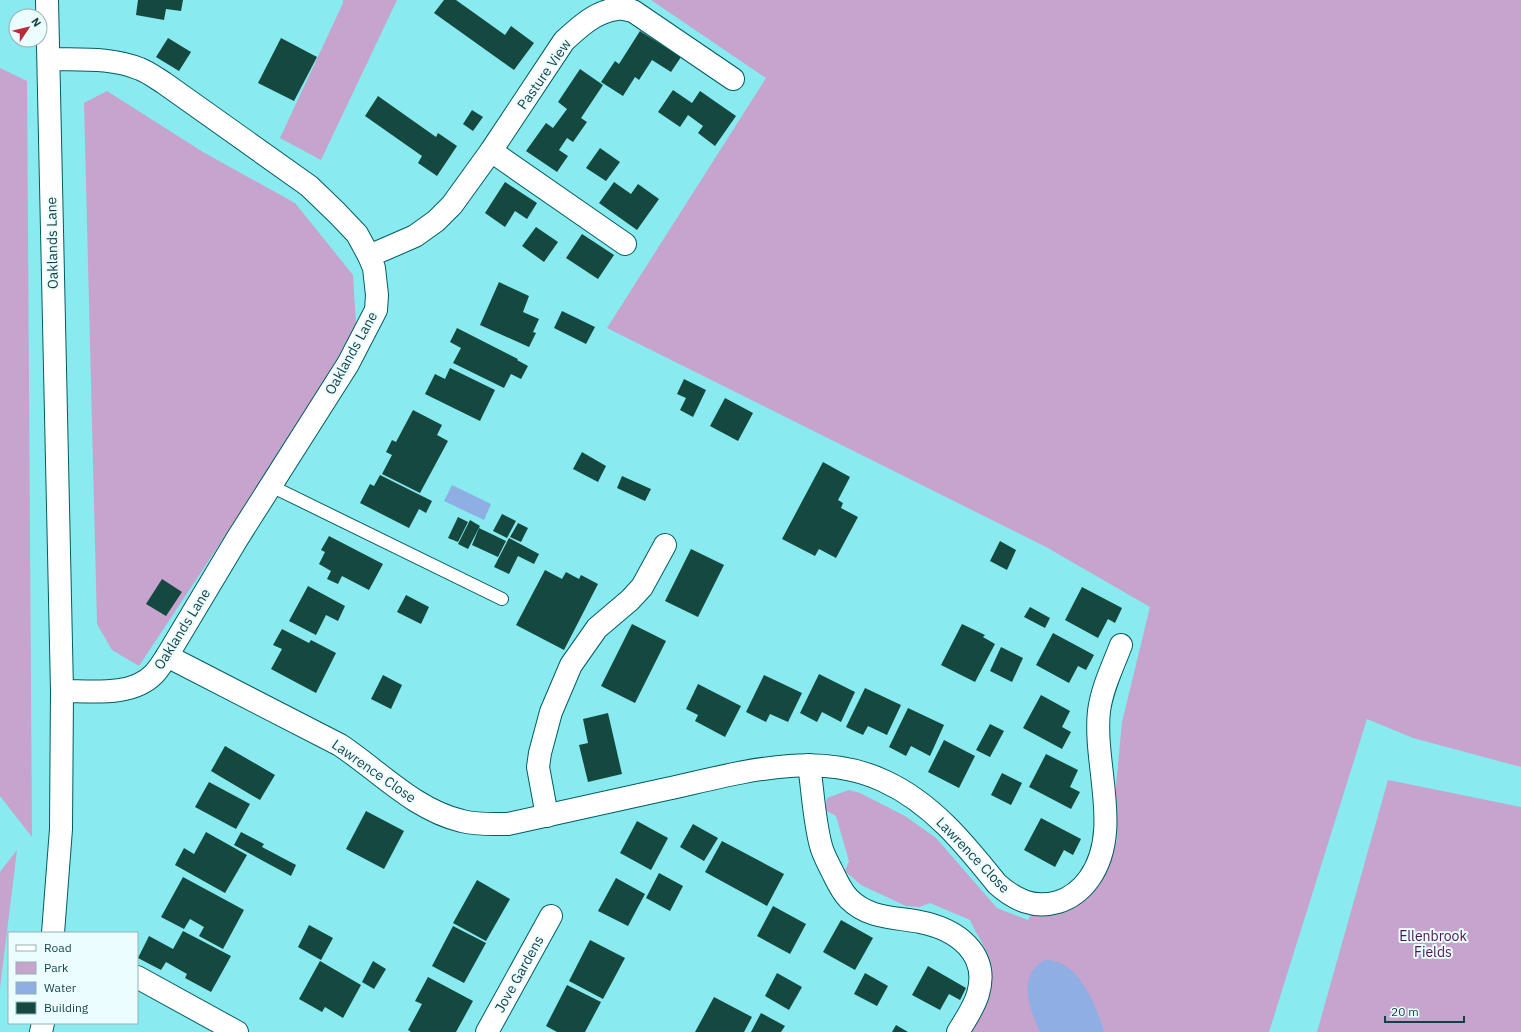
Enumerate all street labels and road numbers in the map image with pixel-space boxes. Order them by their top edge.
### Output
street label: Pasture View [513,35,575,113]
street label: Oaklands Lane [42,196,62,289]
street label: Oaklands Lane [321,308,381,398]
street label: Oaklands Lane [150,585,214,673]
street label: Lawrence Close [328,735,420,807]
street label: Lawrence Close [932,813,1014,897]
street label: Jove Gardens [490,932,548,1016]

